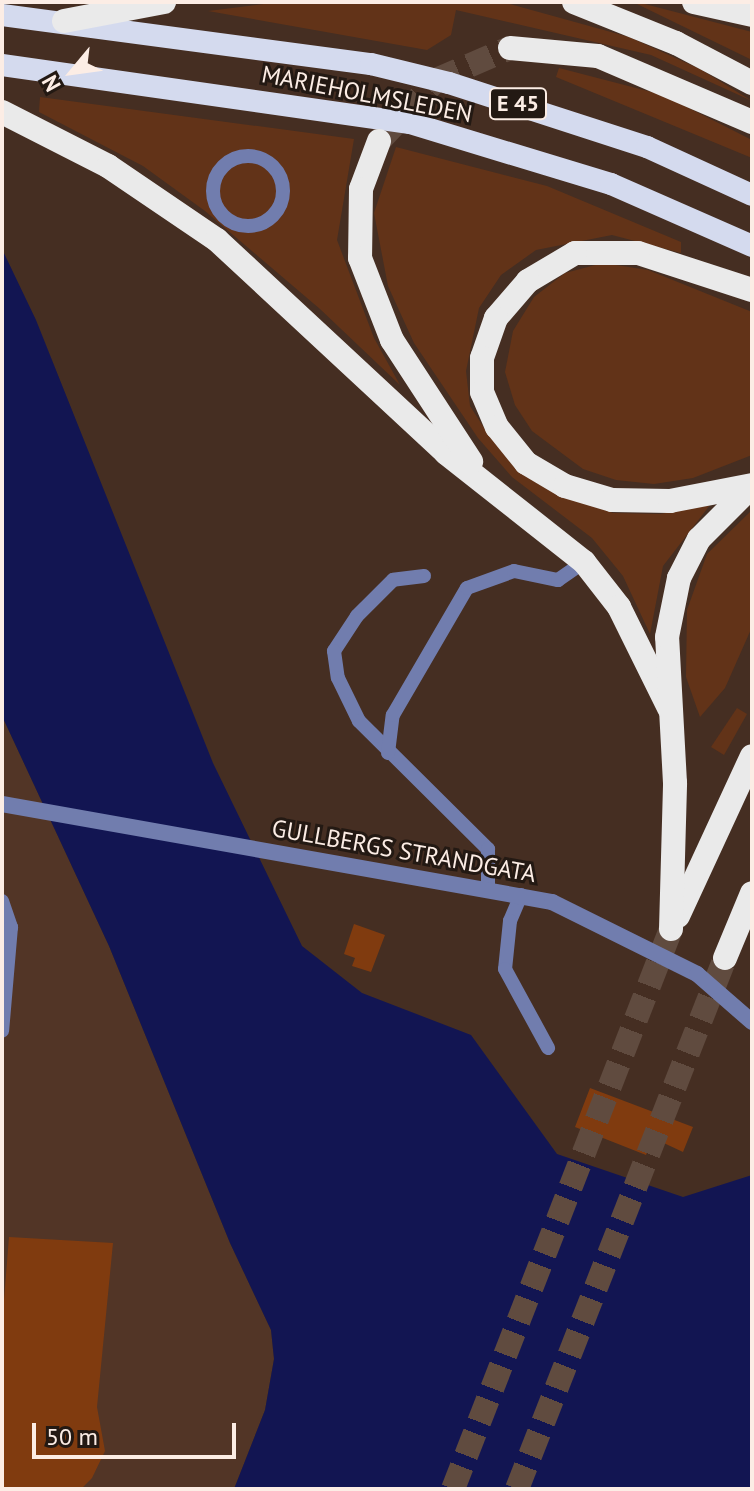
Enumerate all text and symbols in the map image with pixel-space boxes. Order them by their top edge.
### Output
north arrow [32,32,112,112]
street label: MARIEHOLMSLEDEN [259,59,475,129]
text: N [35,71,67,97]
road number: E 45 [488,86,548,122]
street label: GULLBERGS STRANDGATA [270,814,538,888]
scale bar [36,1407,240,1457]
text: 50 m [46,1421,98,1452]

